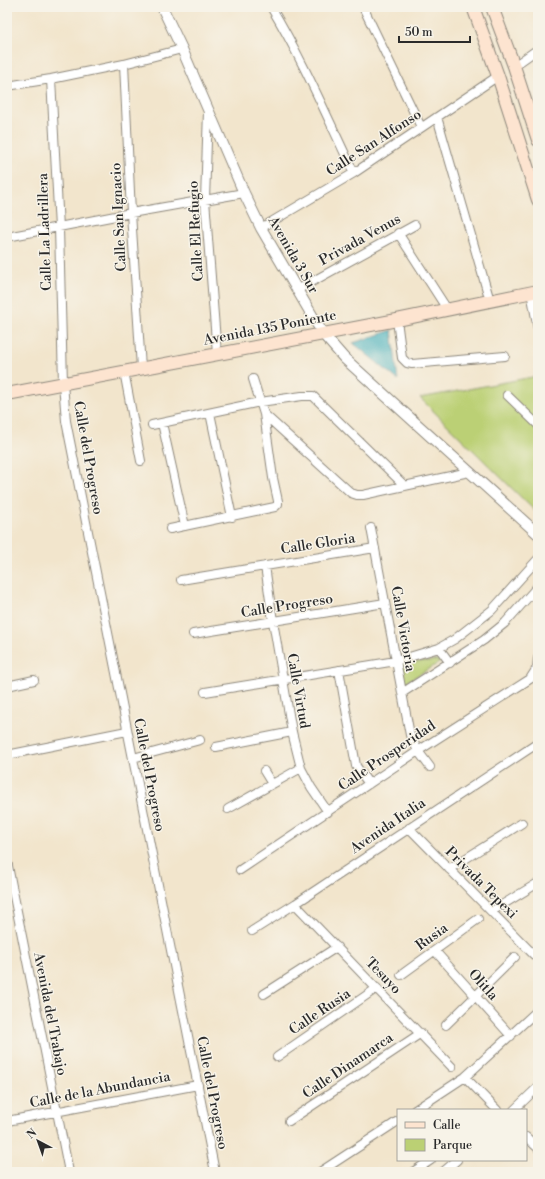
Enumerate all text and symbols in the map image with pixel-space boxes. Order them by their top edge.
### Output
scale bar [399,18,470,44]
text: 50 m [405,25,433,40]
street label: Calle San Alfonso [323,105,425,181]
street label: Calle San Ignacio [107,162,131,272]
street label: Calle La Ladrillera [34,172,56,291]
street label: Calle El Refugio [184,180,208,282]
street label: Privada Venus [316,210,404,270]
street label: Avenida 3 Sur [263,212,322,297]
street label: Avenida 135 Poniente [201,306,338,350]
street label: Calle del Progreso [69,400,107,516]
street label: Calle Gloria [279,529,357,559]
street label: Calle Victoria [387,585,420,674]
street label: Calle Progreso [240,590,334,622]
street label: Calle Virtud [283,652,313,730]
street label: Calle del Progreso [129,717,169,833]
street label: Calle Prosperidad [335,717,439,795]
street label: Avenida Italia [346,794,430,858]
street label: Privada Tepexi [441,843,521,923]
street label: Rusia [412,919,452,955]
street label: Avenida del Trabajo [29,950,71,1077]
street label: Tesuyo [361,954,405,998]
street label: Olitla [464,966,502,1005]
street label: Calle Rusia [286,984,355,1039]
street label: Calle Dinamarca [299,1029,397,1103]
street label: Calle del Progreso [192,1035,232,1151]
street label: Calle de la Abundancia [28,1067,173,1112]
legend [397,1109,527,1161]
text: Calle [433,1118,460,1133]
north arrow [18,1121,58,1161]
text: N [24,1126,40,1142]
text: Parque [433,1138,472,1153]

